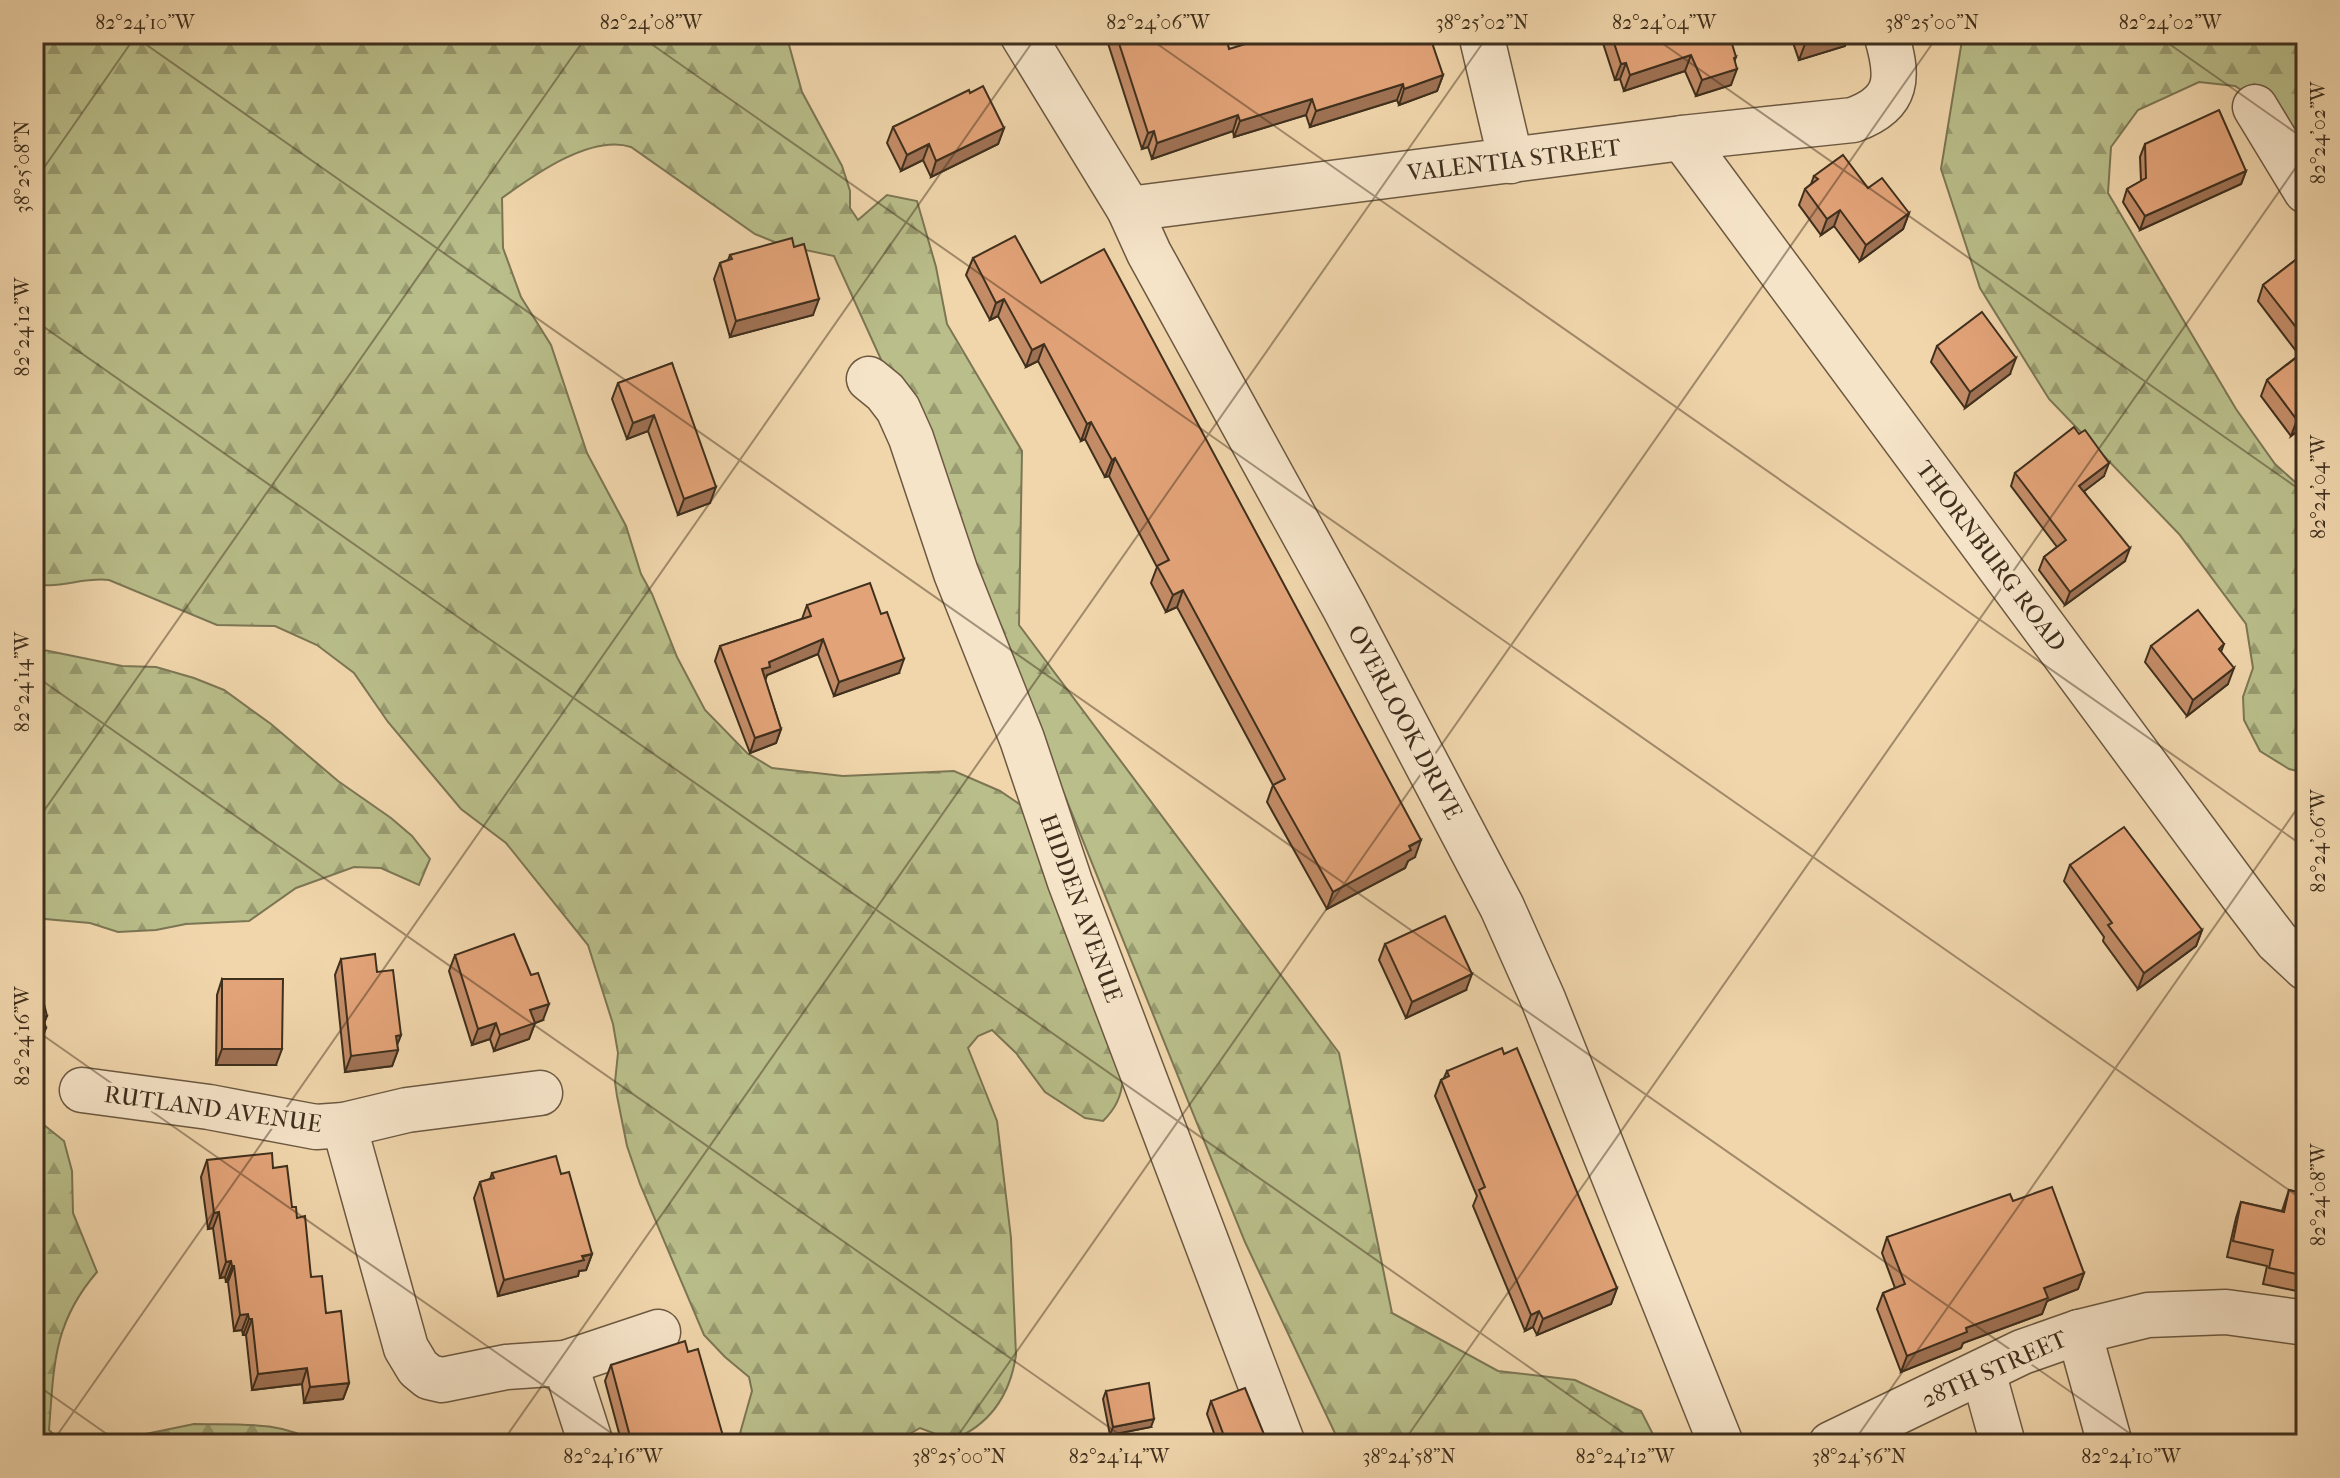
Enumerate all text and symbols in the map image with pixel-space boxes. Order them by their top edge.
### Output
text: 82°24'10"W [95,11,196,34]
text: 82°24'08"W [600,11,704,34]
text: 82°24'06"W [1106,11,1211,34]
text: 38°25'02"N [1435,11,1529,34]
text: 82°24'04"W [1612,11,1717,34]
text: 38°25'00"N [1885,11,1979,34]
text: 82°24'02"W [2119,11,2223,34]
text: 82°24'02"W [2307,80,2330,184]
text: 38°25'08"N [11,121,34,213]
street label: VALENTIA STREET [1405,133,1623,187]
text: 82°24'12"W [11,276,34,376]
text: 82°24'04"W [2307,434,2330,539]
street label: THORNBURG ROAD [1910,455,2072,657]
street label: OVERLOOK DRIVE [1342,620,1468,824]
text: 82°24'14"W [11,630,34,732]
text: 82°24'06"W [2307,788,2330,893]
street label: HIDDEN AVENUE [1034,810,1128,1006]
text: 82°24'16"W [11,985,34,1086]
street label: RUTLAND AVENUE [103,1080,323,1138]
text: 82°24'08"W [2307,1142,2330,1246]
street label: 28TH STREET [1917,1324,2072,1414]
text: 82°24'16"W [563,1445,664,1468]
text: 38°25'00"N [912,1445,1006,1468]
text: 82°24'14"W [1069,1445,1171,1468]
text: 38°24'58"N [1362,1445,1456,1468]
text: 82°24'12"W [1576,1445,1676,1468]
text: 38°24'56"N [1812,1445,1906,1468]
text: 82°24'10"W [2081,1445,2182,1468]

